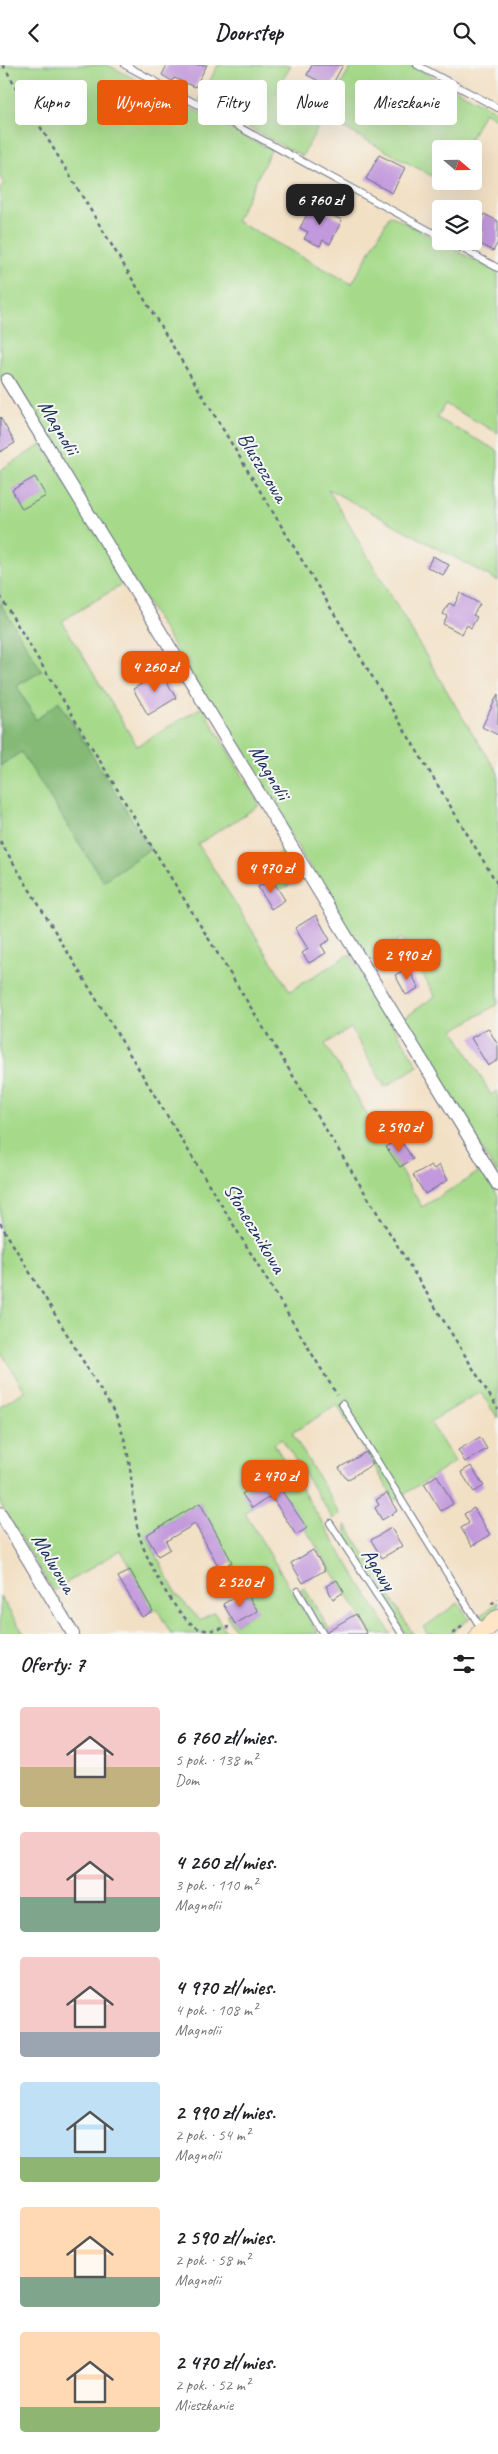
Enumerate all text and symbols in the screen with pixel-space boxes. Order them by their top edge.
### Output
icon: back [20,19,48,47]
text: Doorstep [215,19,283,47]
icon: search [450,19,478,47]
chip: Kupno [15,80,87,125]
chip: Wynajem [97,80,188,125]
chip: Filtry [198,80,267,125]
chip: Nowe [277,80,345,125]
chip: Mieszkanie [355,80,457,125]
north arrow [432,140,482,190]
map controls [432,140,482,250]
pin: 6 760 zł [268,184,372,226]
text: 6 760 zł [297,190,343,210]
button: layers [432,200,482,250]
street label: Magnolii [32,395,87,462]
street label: Bluszczowa [232,427,295,509]
pin: 4 260 zł [103,651,207,693]
text: 4 260 zł [132,657,178,677]
street label: Magnolii [243,740,298,807]
pin: 4 970 zł [219,851,323,894]
text: 4 970 zł [249,858,293,878]
pin: 2 990 zł [355,939,459,981]
text: 2 990 zł [385,945,429,965]
pin: 2 590 zł [347,1111,451,1153]
text: 2 590 zł [377,1117,421,1137]
street label: Słonecznikowa [218,1178,293,1279]
pin: 2 470 zł [223,1459,327,1502]
text: 2 470 zł [252,1466,298,1486]
street label: Malwowa [26,1528,83,1600]
street label: Agawy [356,1543,403,1597]
pin: 2 520 zł [188,1565,292,1608]
text: 2 520 zł [218,1572,262,1592]
icon: filters [450,1650,478,1678]
text: Oferty: 7 [20,1651,85,1677]
text: 6 760 zł/mies. [175,1724,277,1750]
icon: home [60,1727,120,1787]
text: 5 pok. · 138 m² [175,1750,257,1770]
text: Dom [175,1770,199,1790]
text: 4 260 zł/mies. [175,1849,276,1875]
icon: home [60,1852,120,1912]
text: 3 pok. · 110 m² [175,1875,257,1895]
text: Magnolii [175,1895,221,1915]
text: 4 970 zł/mies. [175,1974,276,2000]
icon: home [60,1977,120,2037]
text: 4 pok. · 108 m² [175,2000,257,2020]
text: Magnolii [175,2020,221,2040]
text: 2 990 zł/mies. [175,2099,275,2125]
icon: home [60,2102,120,2162]
text: 2 pok. · 54 m² [175,2125,250,2145]
text: Magnolii [175,2145,221,2165]
text: 2 590 zł/mies. [175,2224,275,2250]
icon: home [60,2227,120,2287]
text: 2 pok. · 58 m² [175,2250,250,2270]
text: Magnolii [175,2270,221,2290]
text: 2 470 zł/mies. [175,2349,276,2375]
icon: home [60,2352,120,2412]
text: 2 pok. · 52 m² [175,2375,250,2395]
text: Mieszkanie [175,2395,233,2415]

